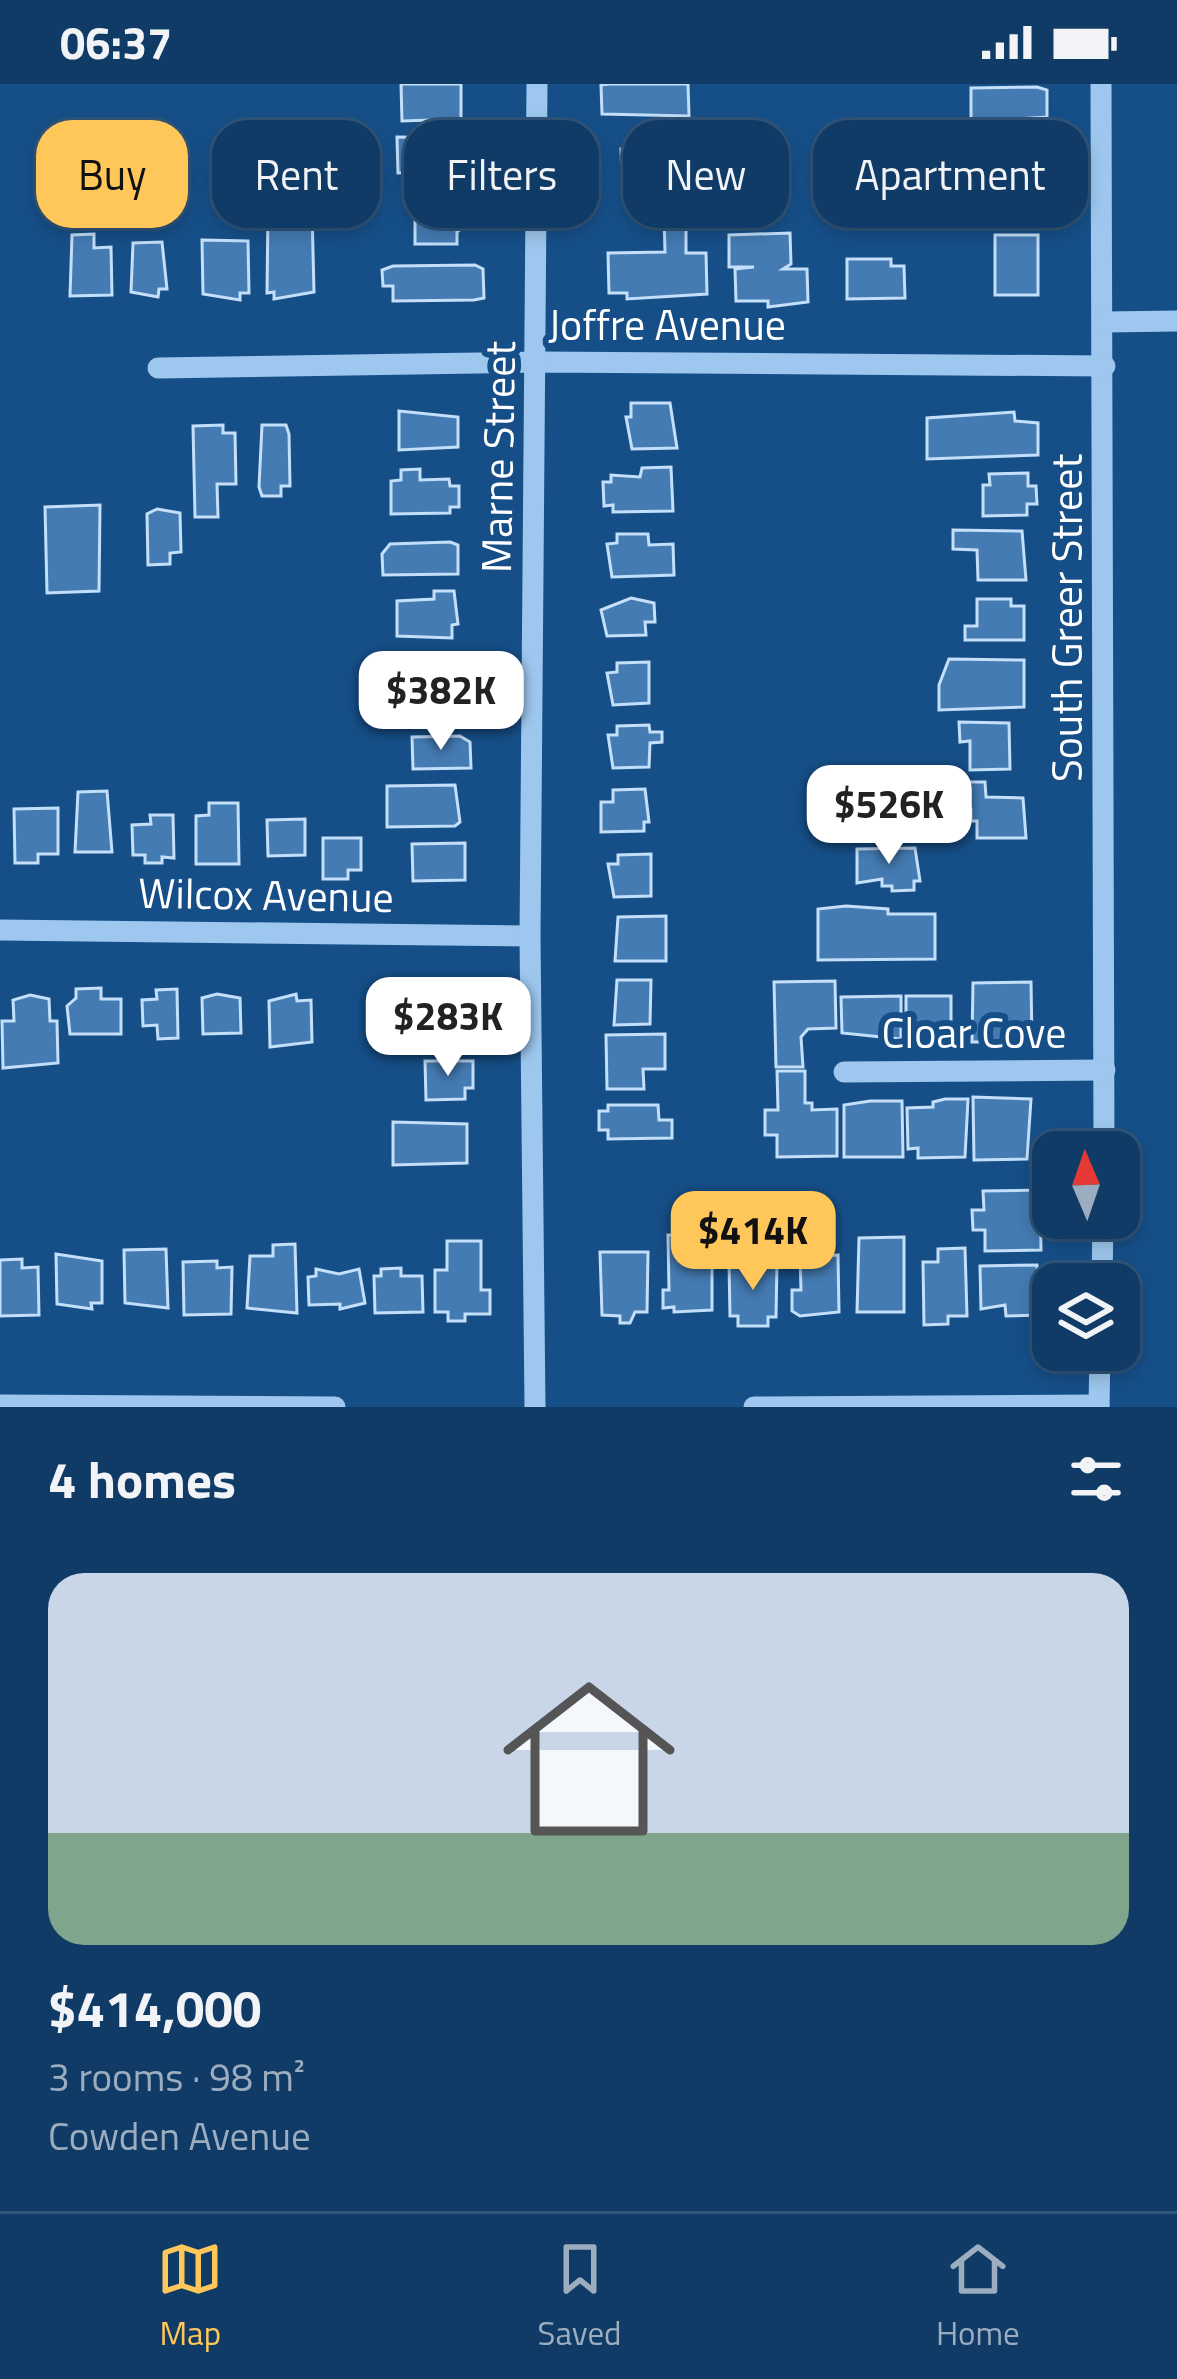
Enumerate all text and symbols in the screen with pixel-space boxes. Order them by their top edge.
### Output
text: 06:37 [60,8,172,76]
chip: Buy [36,120,188,228]
chip: Rent [212,120,380,228]
chip: Filters [404,120,599,228]
chip: New [623,120,789,228]
chip: Apartment [813,120,1088,228]
street label: Joffre Avenue [548,292,786,356]
street label: Marne Street [463,340,531,574]
street label: South Greer Street [1034,454,1098,782]
pin: $382K [357,651,525,753]
text: $382K [386,660,496,719]
pin: $526K [805,765,973,867]
text: $526K [834,774,944,833]
street label: Wilcox Avenue [138,860,394,928]
pin: $283K [364,977,532,1079]
text: $283K [393,986,503,1045]
street label: Cloar Cove [882,1000,1066,1064]
north arrow [1032,1131,1140,1239]
map controls [1032,1131,1140,1371]
pin: $414K [669,1191,837,1293]
text: $414K [698,1200,808,1259]
button: layers [1032,1263,1140,1371]
text: 4 homes [48,1440,236,1518]
icon: filters [1063,1446,1129,1512]
icon: home [481,1651,697,1867]
text: $414,000 [48,1969,261,2047]
text: 3 rooms · 98 m² [48,2047,305,2106]
text: Cowden Avenue [48,2106,311,2165]
tab: Map [157,2236,223,2358]
tab: Saved [538,2236,622,2358]
tab: Home [936,2236,1020,2358]

